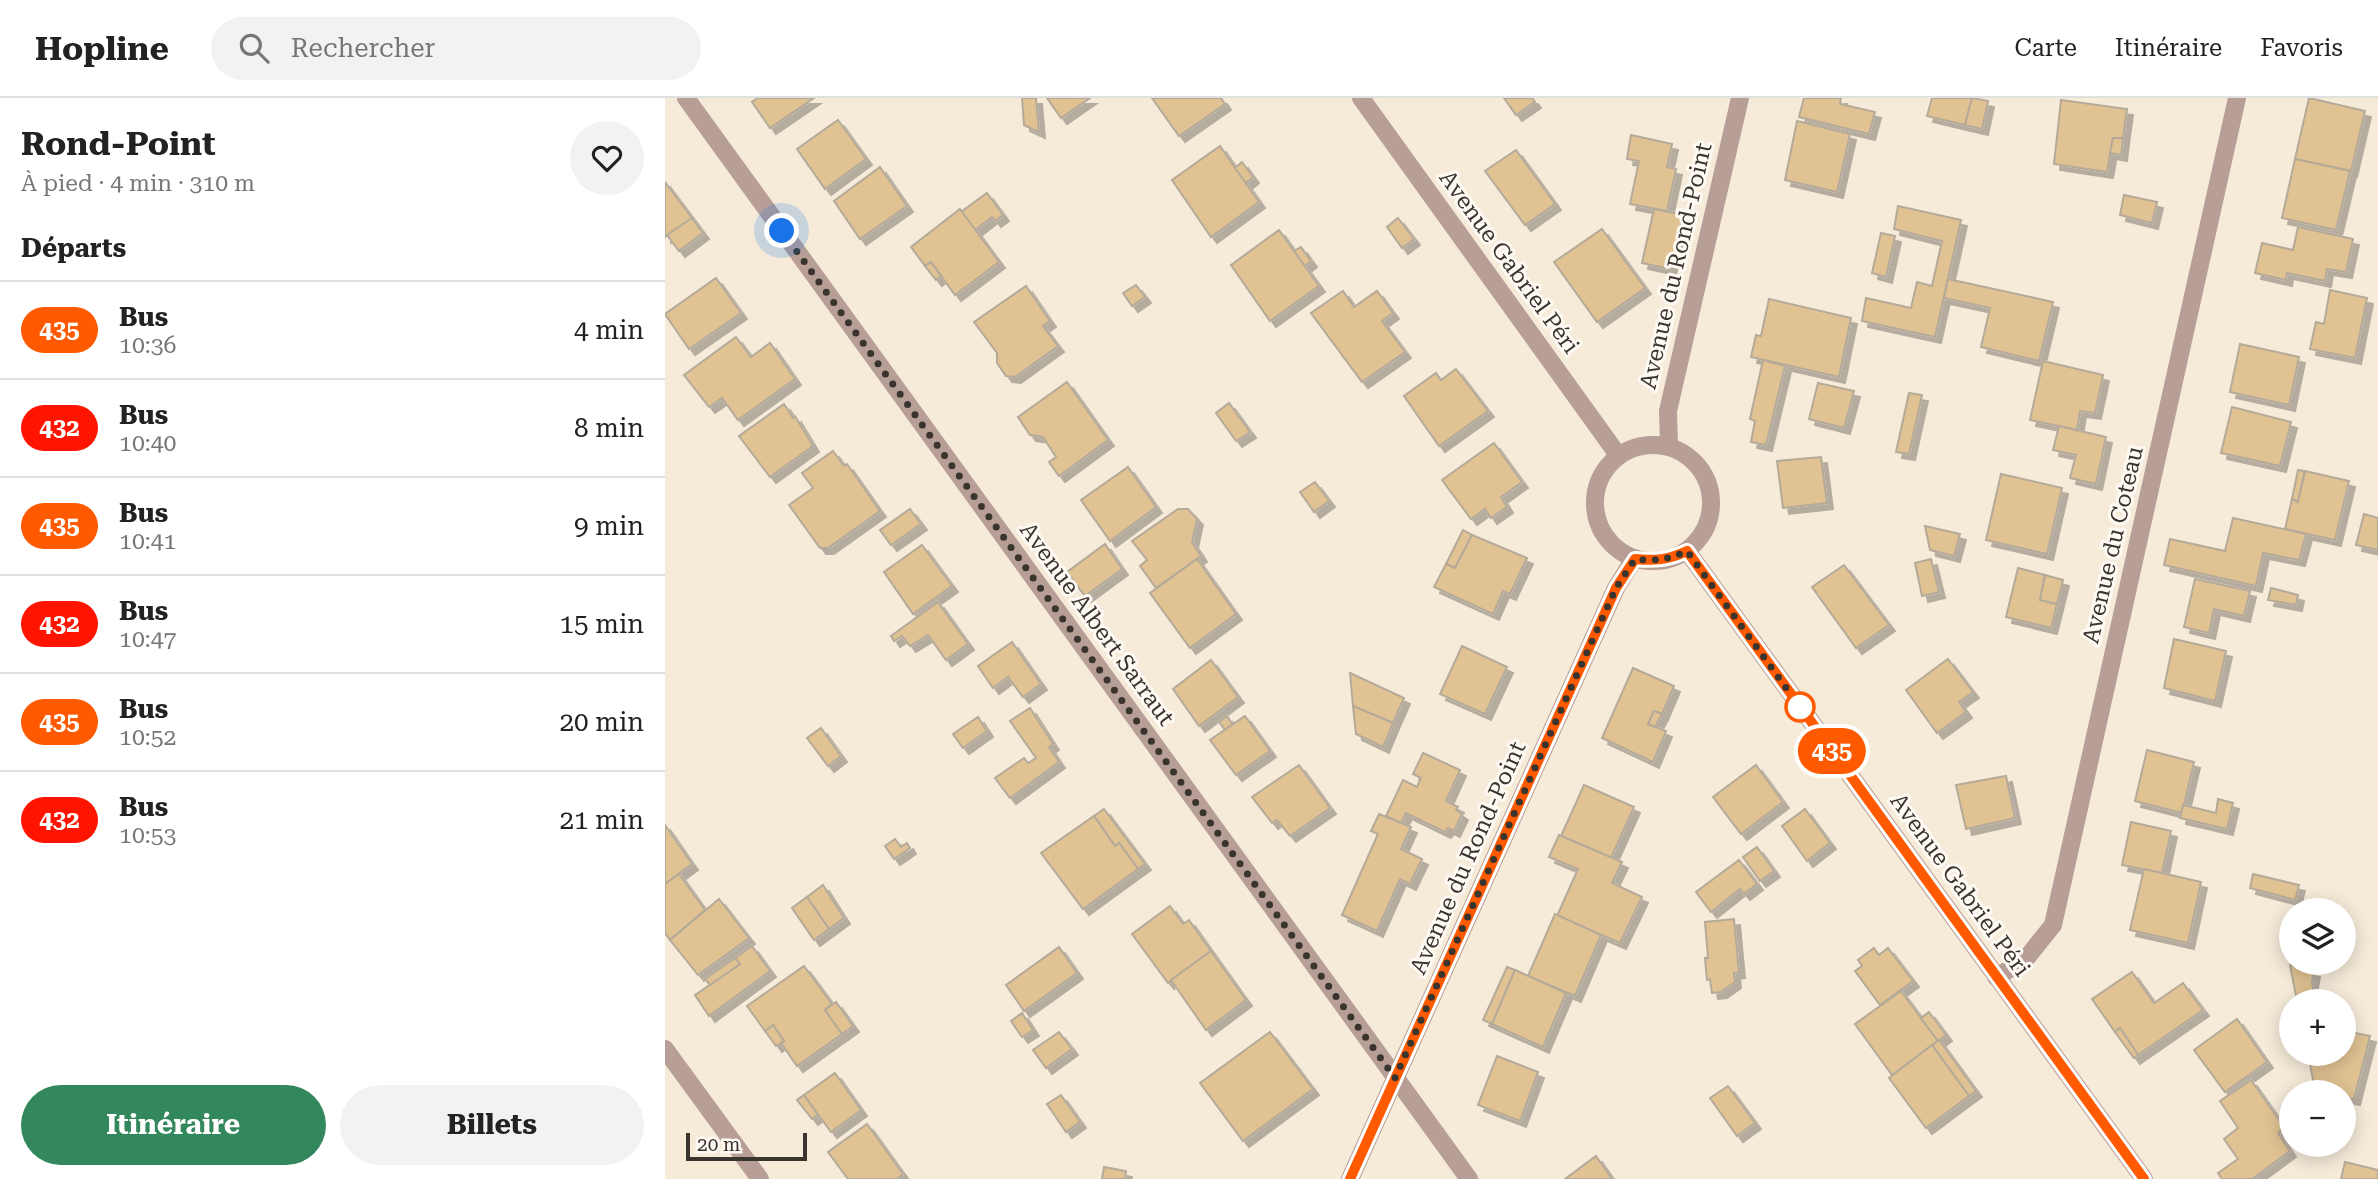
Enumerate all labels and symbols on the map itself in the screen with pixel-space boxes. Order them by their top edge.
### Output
street label: Avenue du Rond-Point [1635,140,1718,392]
street label: Avenue Gabriel Péri [1434,165,1584,359]
your location [764,213,799,248]
street label: Avenue du Coteau [2077,444,2149,646]
street label: Avenue Albert Sarraut [1014,517,1180,731]
unlabelled marker [1785,692,1815,722]
line badge: 435 [1792,728,1872,774]
street label: Avenue du Rond-Point [1404,737,1532,979]
street label: Avenue Gabriel Péri [1885,788,2035,982]
scale bar [686,1130,807,1162]

